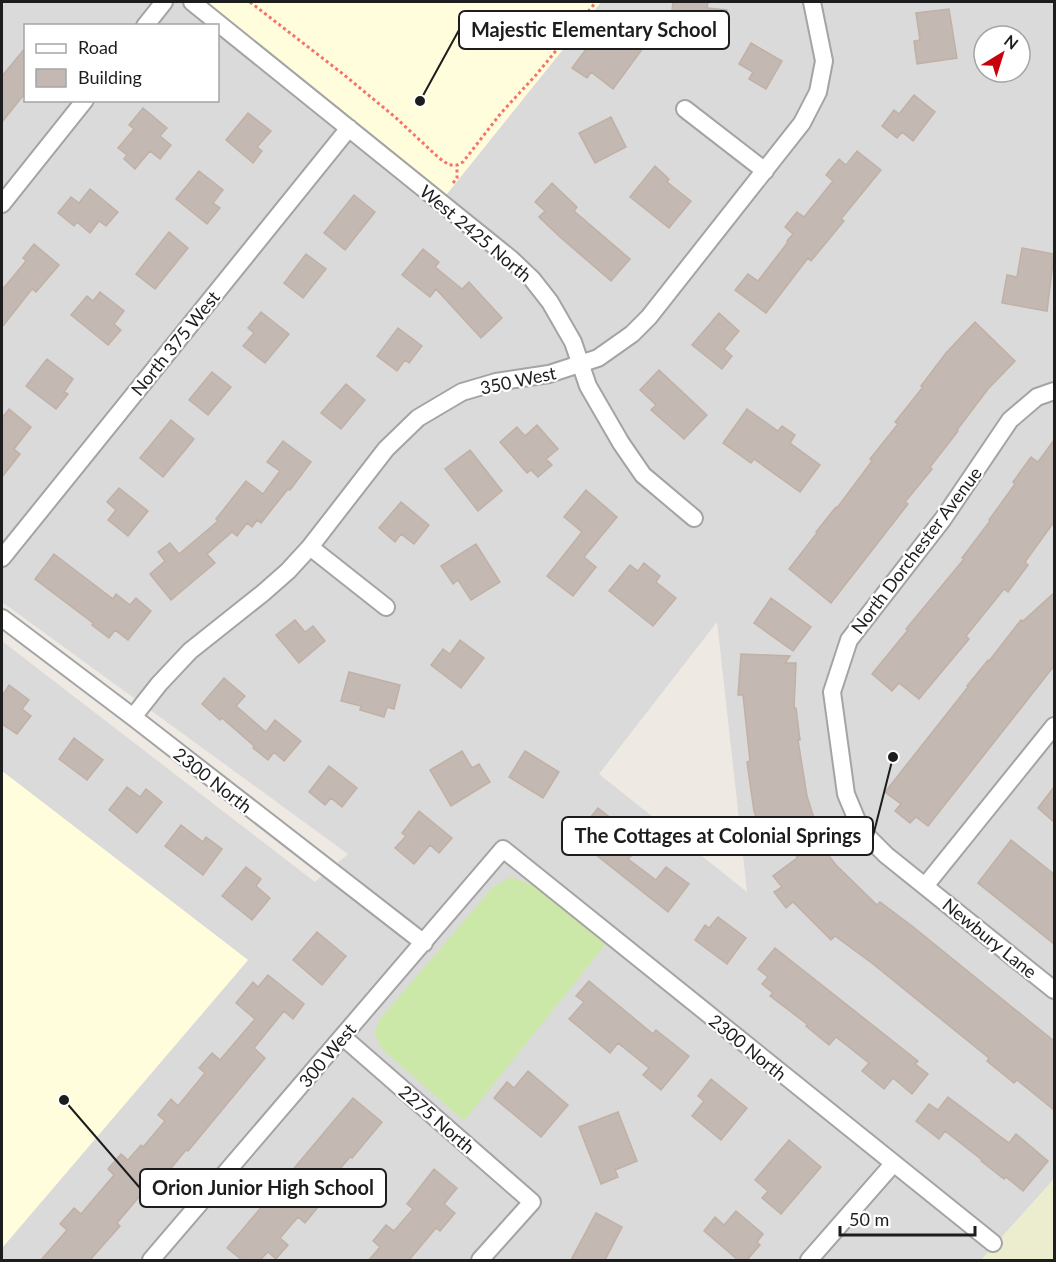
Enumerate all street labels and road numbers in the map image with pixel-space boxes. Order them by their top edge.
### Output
street label: West 2425 North [416,180,536,286]
street label: North 375 West [126,286,224,400]
street label: 350 West [478,361,559,399]
street label: North Dorchester Avenue [846,462,986,638]
street label: 2300 North [170,743,256,817]
street label: Newbury Lane [938,893,1042,983]
street label: 2300 North [705,1009,791,1085]
street label: 300 West [294,1018,361,1092]
street label: 2275 North [395,1080,479,1158]

